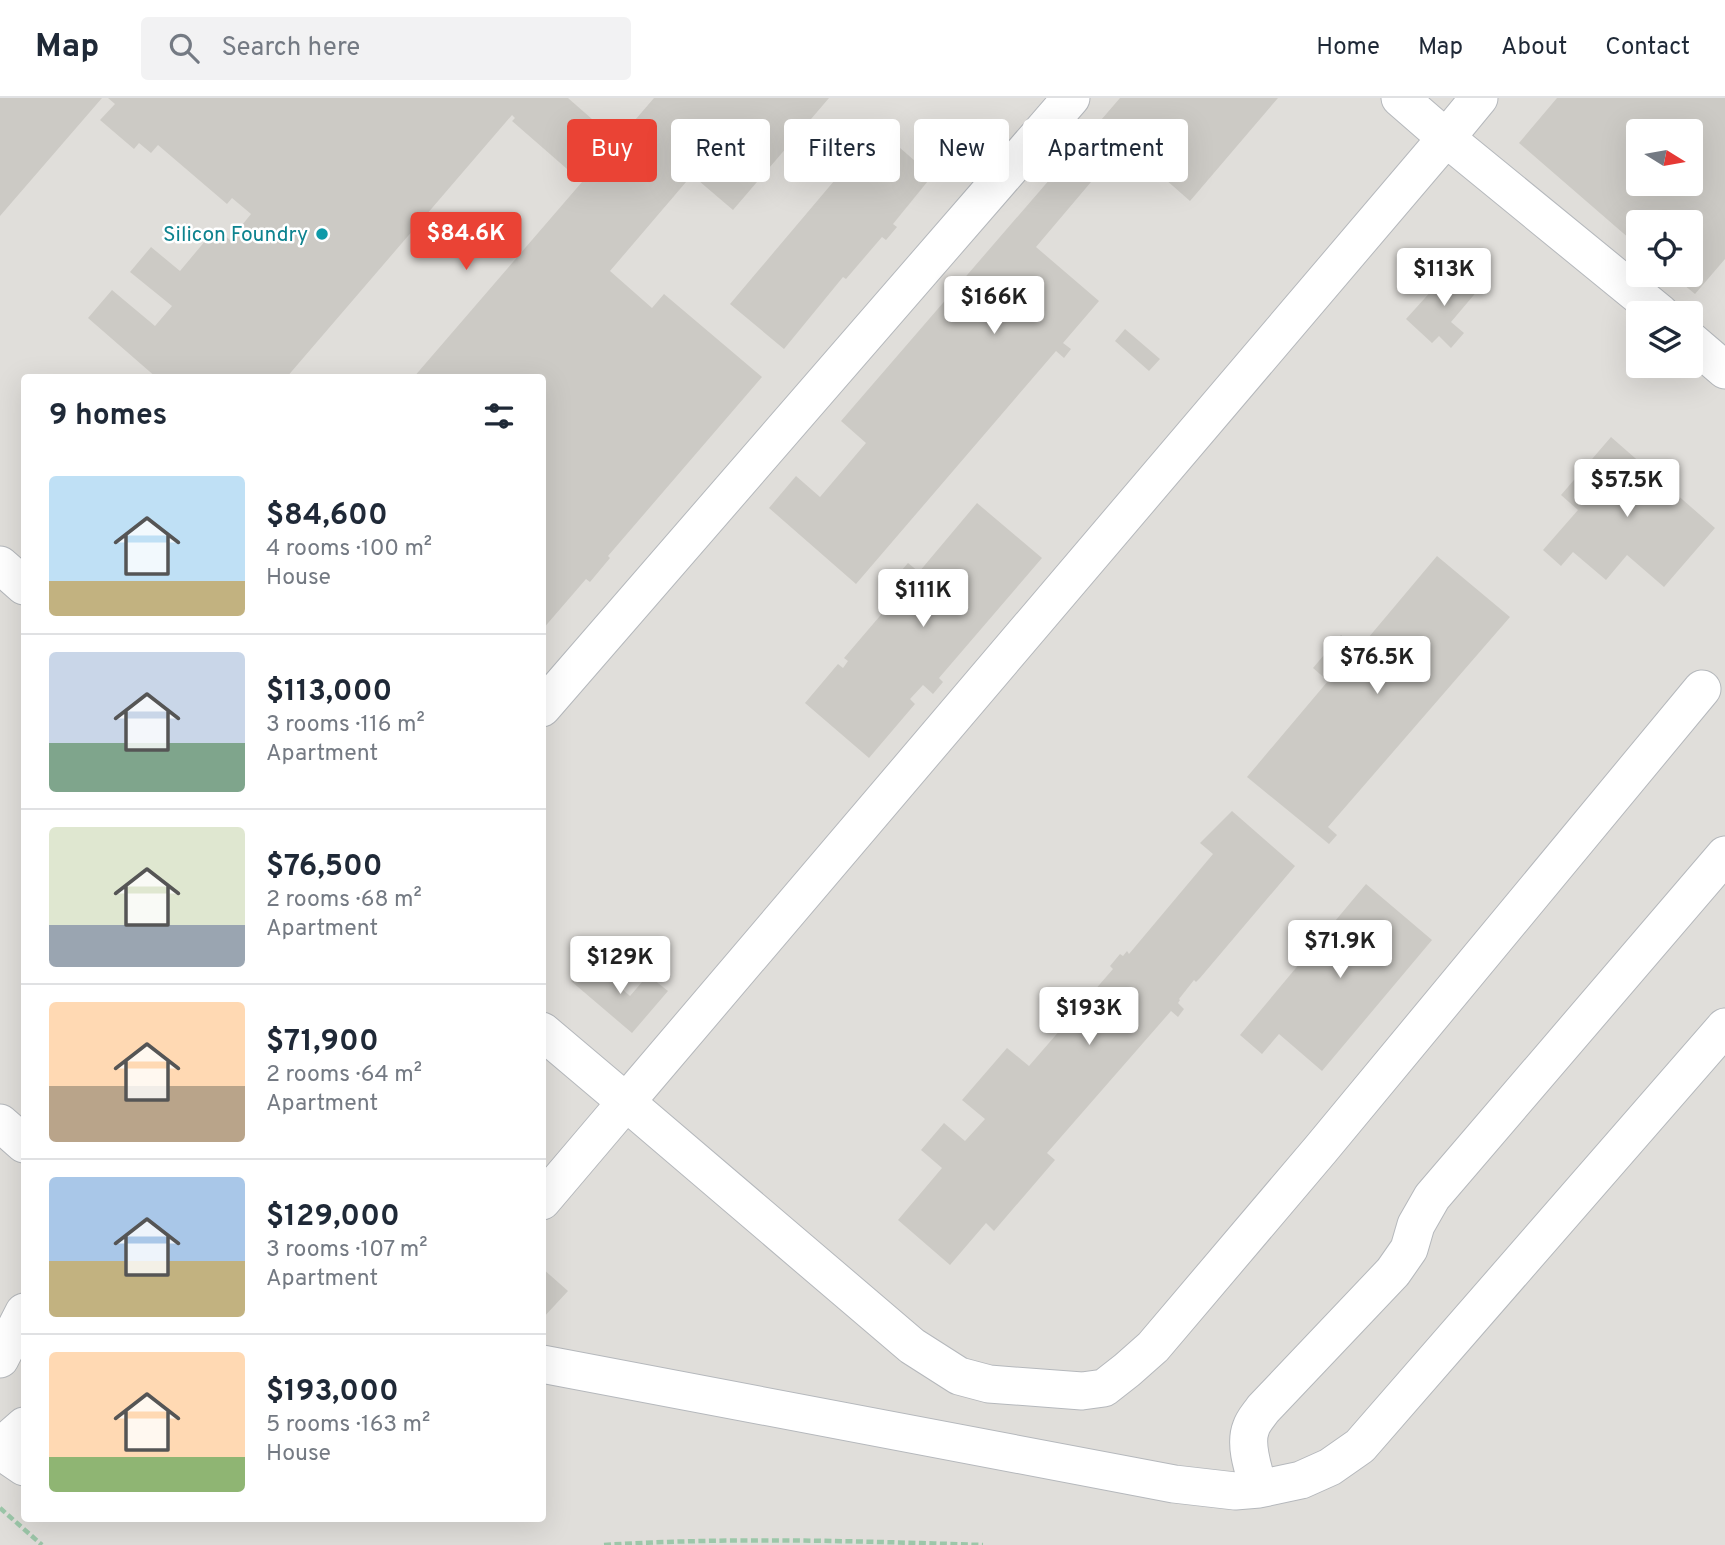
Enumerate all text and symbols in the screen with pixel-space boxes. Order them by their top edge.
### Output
search box [141,17,631,80]
text: Map [35,27,99,69]
icon: search [165,29,203,67]
text: Search here [221,32,360,65]
text: Home [1316,33,1380,63]
text: Map [1418,33,1463,63]
text: About [1501,33,1567,63]
text: Contact [1605,33,1690,63]
chip: Buy [567,119,657,182]
chip: Rent [671,119,770,182]
chip: Filters [784,119,900,182]
chip: New [914,119,1009,182]
chip: Apartment [1023,119,1188,182]
north arrow [1626,119,1703,196]
map controls [1626,119,1703,378]
button: locate [1626,210,1703,287]
pin: $84.6K [409,212,523,272]
text: $84.6K [426,220,506,249]
place label: Silicon Foundry [163,222,308,249]
marker: Silicon Foundry [314,226,330,242]
pin: $113K [1395,248,1493,308]
text: $113K [1413,256,1475,285]
pin: $166K [945,276,1043,336]
text: $166K [960,284,1028,313]
button: layers [1626,301,1703,378]
icon: filters [480,397,518,435]
text: 9 homes [49,398,167,435]
pin: $57.5K [1570,460,1684,519]
text: $57.5K [1590,467,1664,496]
text: $84,600 [266,498,388,535]
icon: home [105,504,189,588]
text: 4 rooms · 100 m² [266,535,432,564]
text: House [266,564,331,593]
pin: $111K [874,570,972,629]
text: $111K [894,577,952,606]
pin: $76.5K [1320,636,1434,696]
text: $76.5K [1339,644,1415,673]
text: $113,000 [266,674,392,711]
icon: home [105,680,189,764]
text: 3 rooms · 116 m² [266,711,425,740]
text: Apartment [266,740,378,769]
text: $76,500 [266,849,383,886]
icon: home [105,855,189,939]
text: 2 rooms · 68 m² [266,886,422,915]
text: Apartment [266,915,378,944]
pin: $71.9K [1283,920,1397,980]
text: $71.9K [1304,928,1376,957]
pin: $129K [571,936,669,996]
text: $129K [586,944,654,973]
pin: $193K [1040,988,1138,1047]
text: $193K [1055,995,1123,1024]
text: $71,900 [266,1024,379,1061]
icon: home [105,1030,189,1114]
text: 2 rooms · 64 m² [266,1061,422,1090]
text: Apartment [266,1090,378,1119]
text: $129,000 [266,1199,400,1236]
icon: home [105,1205,189,1289]
text: 3 rooms · 107 m² [266,1236,428,1265]
text: Apartment [266,1265,378,1294]
text: $193,000 [266,1374,399,1411]
icon: home [105,1380,189,1464]
text: 5 rooms · 163 m² [266,1411,430,1440]
text: House [266,1440,331,1469]

